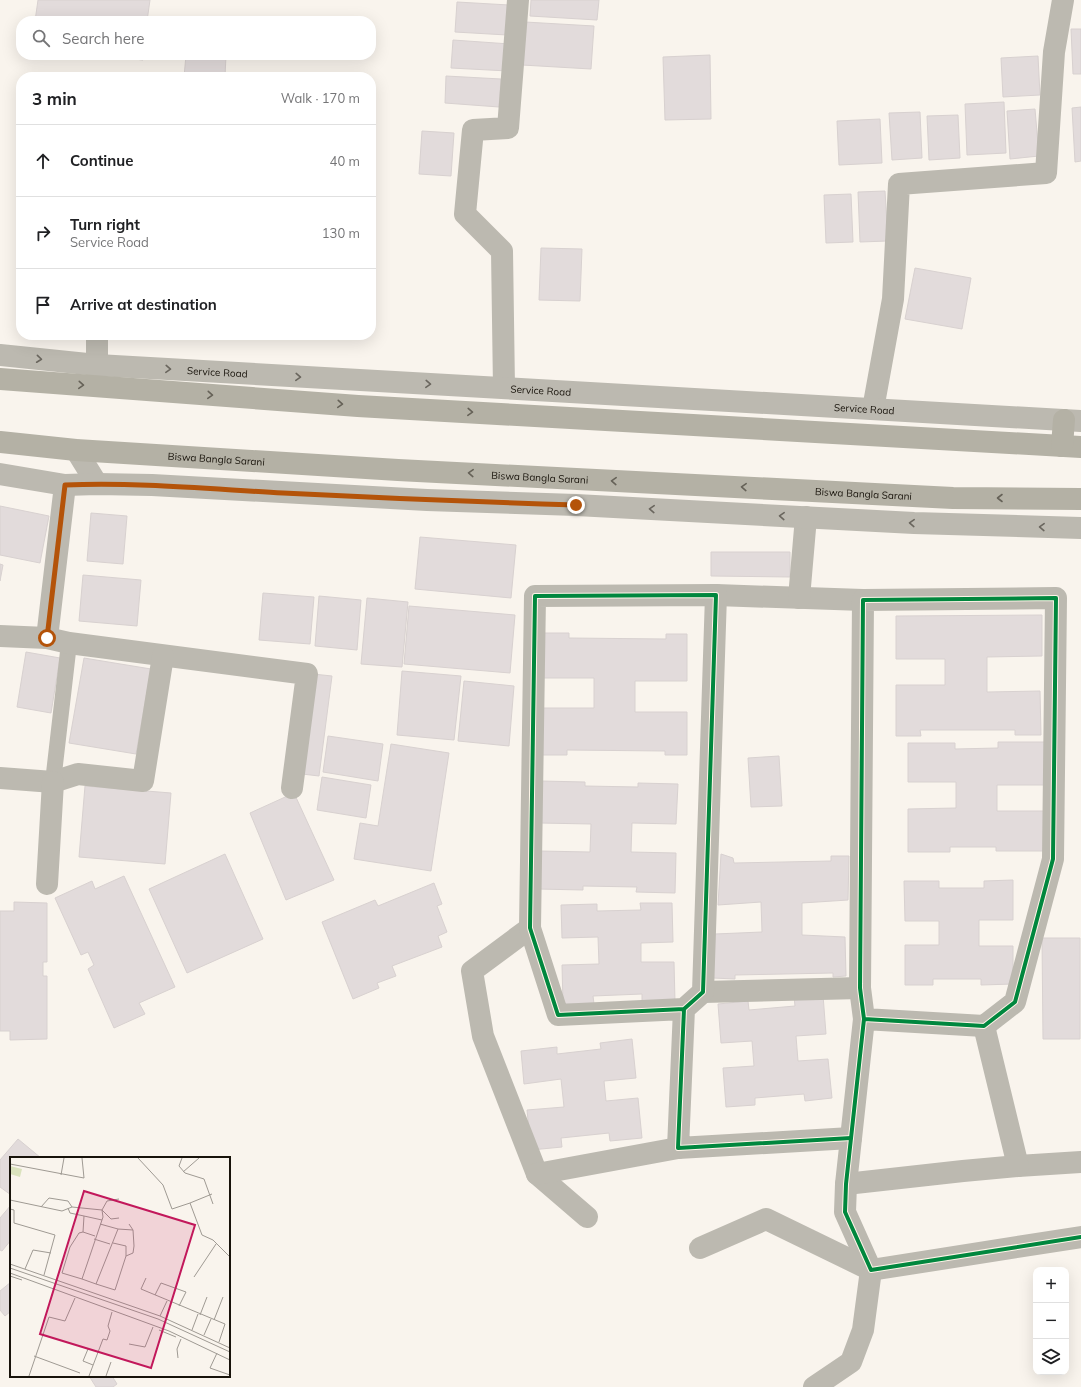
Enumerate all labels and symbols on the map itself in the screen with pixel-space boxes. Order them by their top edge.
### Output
one-way arrow [36,354,42,363]
street label: Service Road [187,364,248,381]
one-way arrow [165,365,171,374]
one-way arrow [295,372,301,381]
one-way arrow [425,380,431,388]
one-way arrow [78,381,84,390]
street label: Service Road [510,383,571,399]
one-way arrow [207,390,213,399]
one-way arrow [337,400,343,409]
street label: Service Road [833,401,895,417]
one-way arrow [467,408,473,416]
street label: Biswa Bangla Sarani [167,450,265,469]
one-way arrow [468,469,474,478]
street label: Biswa Bangla Sarani [491,469,589,487]
one-way arrow [611,476,617,485]
one-way arrow [741,483,747,492]
street label: Biswa Bangla Sarani [815,485,912,503]
one-way arrow [997,494,1003,503]
route end [567,496,585,514]
one-way arrow [649,505,655,514]
one-way arrow [779,512,785,520]
one-way arrow [909,518,915,527]
one-way arrow [1039,523,1045,531]
route start [38,629,56,647]
inset map [10,1157,230,1377]

